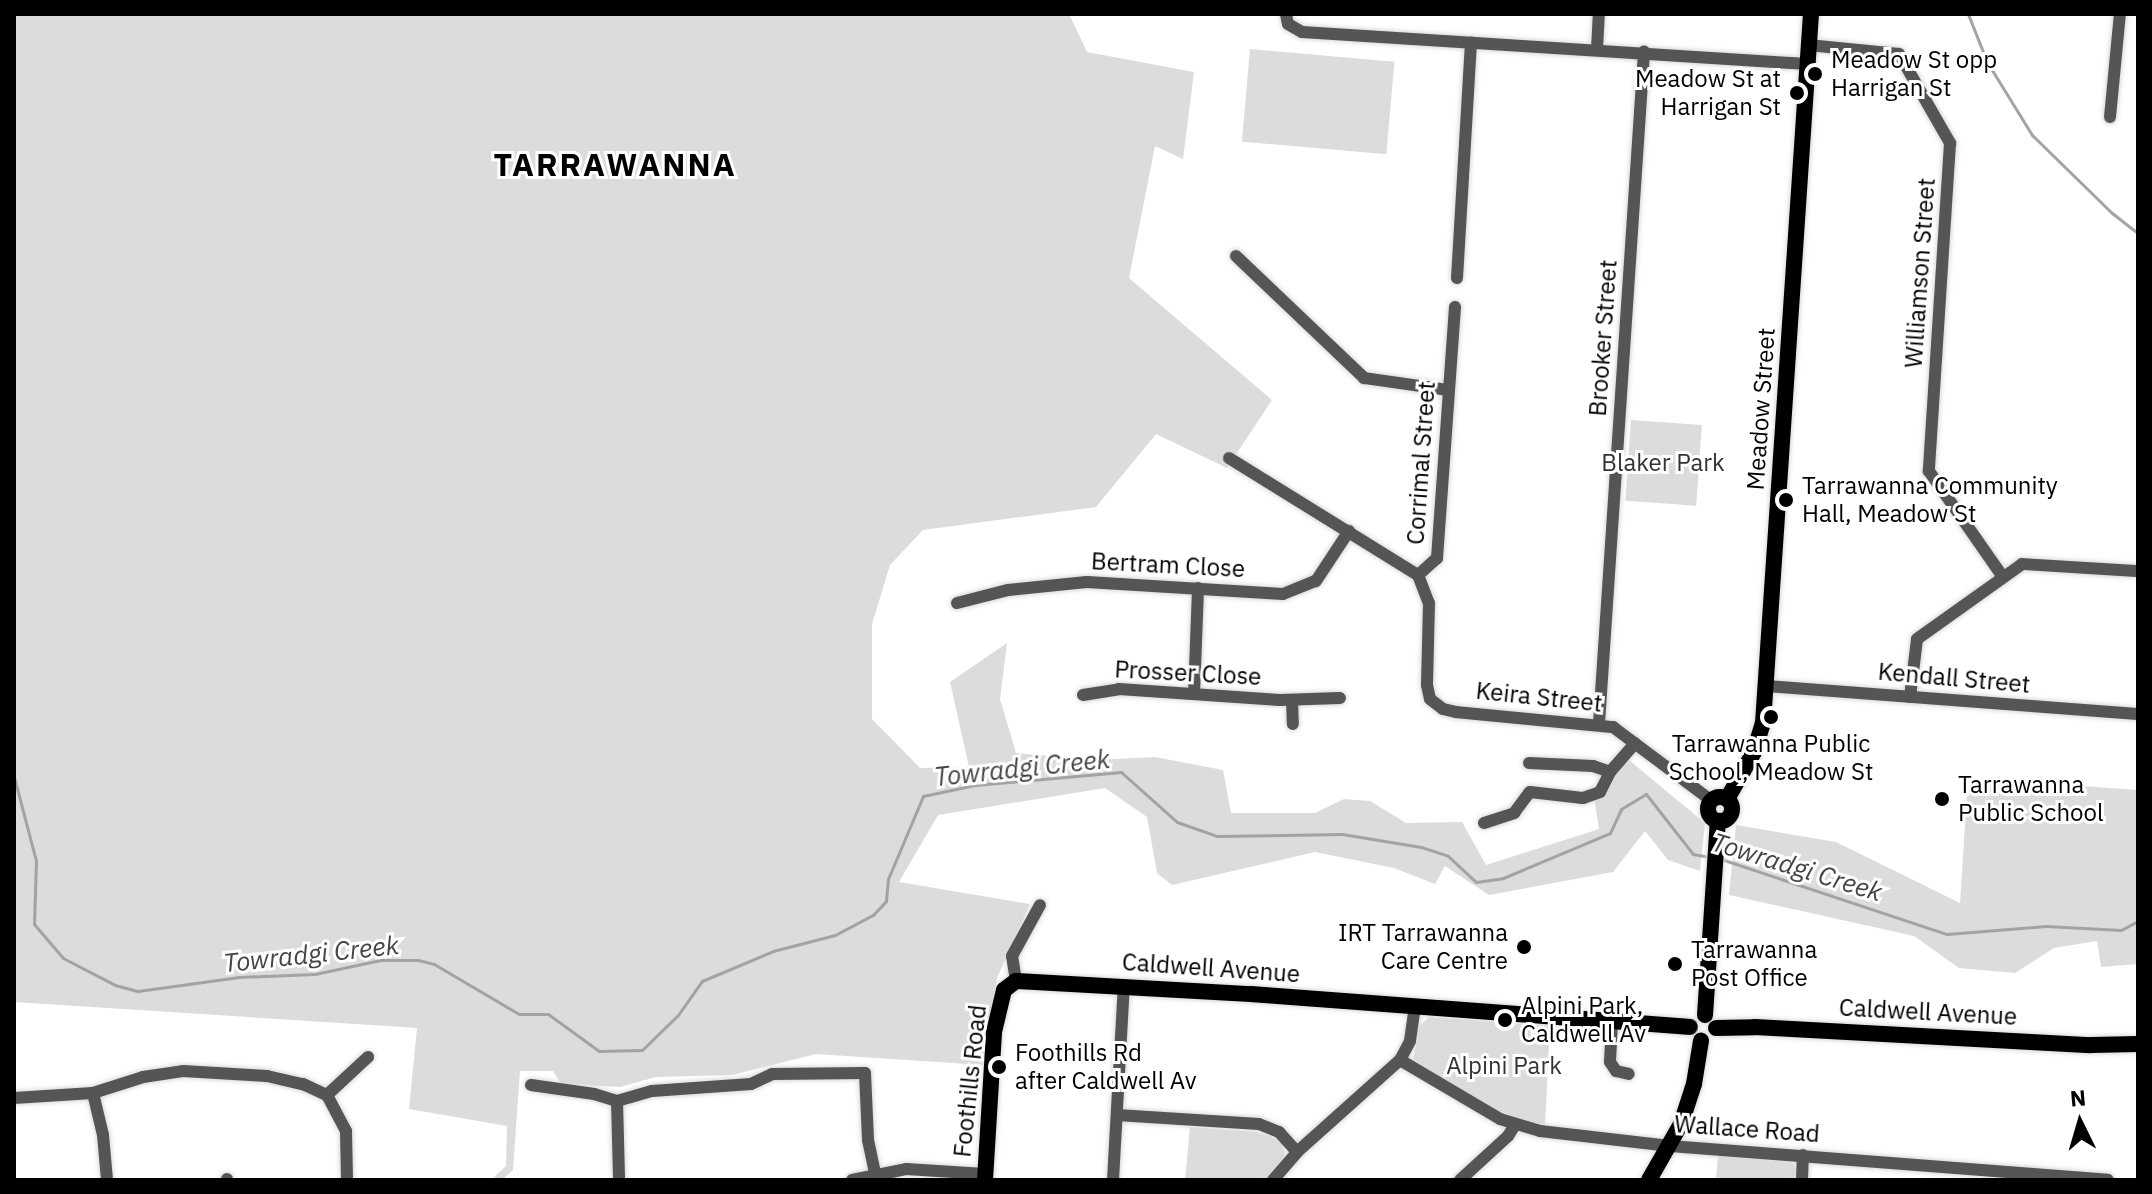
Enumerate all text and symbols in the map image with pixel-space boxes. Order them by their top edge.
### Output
place label: Meadow St opp Harrigan St [1831,46,1997,102]
place label: Meadow St at Harrigan St [1635,65,1781,121]
marker: Meadow St opp Harrigan St [1806,65,1824,83]
marker: Meadow St at Harrigan St [1788,84,1806,102]
district label: TARRAWANNA [493,145,737,183]
street label: Williamson Street [1899,177,1941,369]
street label: Brooker Street [1583,259,1623,417]
street label: Meadow Street [1741,327,1781,491]
street label: Corrimal Street [1401,380,1441,546]
park label: Blaker Park [1601,449,1725,477]
place label: Tarrawanna Community Hall, Meadow St [1802,472,2058,528]
marker: Tarrawanna Community Hall, Meadow St [1777,491,1795,509]
street label: Bertram Close [1090,547,1246,583]
street label: Prosser Close [1114,655,1262,691]
street label: Kendall Street [1877,657,2031,699]
street label: Keira Street [1474,676,1604,718]
marker: Tarrawanna Public School, Meadow St [1762,708,1780,726]
place label: Tarrawanna Public School, Meadow St [1669,730,1873,786]
water label: Towradgi Creek [933,743,1111,793]
place label: Tarrawanna Public School [1958,771,2103,827]
marker: Tarrawanna Public School [1933,790,1951,808]
water label: Towradgi Creek [1708,826,1886,908]
place label: IRT Tarrawanna Care Centre [1338,919,1508,975]
water label: Towradgi Creek [222,929,400,979]
place label: Tarrawanna Post Office [1691,936,1817,992]
marker: IRT Tarrawanna Care Centre [1515,938,1533,956]
street label: Caldwell Avenue [1121,947,1301,989]
marker: Tarrawanna Post Office [1666,955,1684,973]
place label: Alpini Park, Caldwell Av [1521,992,1646,1048]
street label: Caldwell Avenue [1838,993,2018,1031]
street label: Foothills Road [948,1003,992,1159]
marker: Alpini Park, Caldwell Av [1496,1011,1514,1029]
place label: Foothills Rd after Caldwell Av [1015,1039,1197,1095]
park label: Alpini Park [1446,1052,1562,1080]
marker: Foothills Rd after Caldwell Av [990,1058,1008,1076]
north arrow [2040,1082,2120,1162]
text: N [2069,1082,2087,1113]
street label: Wallace Road [1673,1110,1821,1148]

